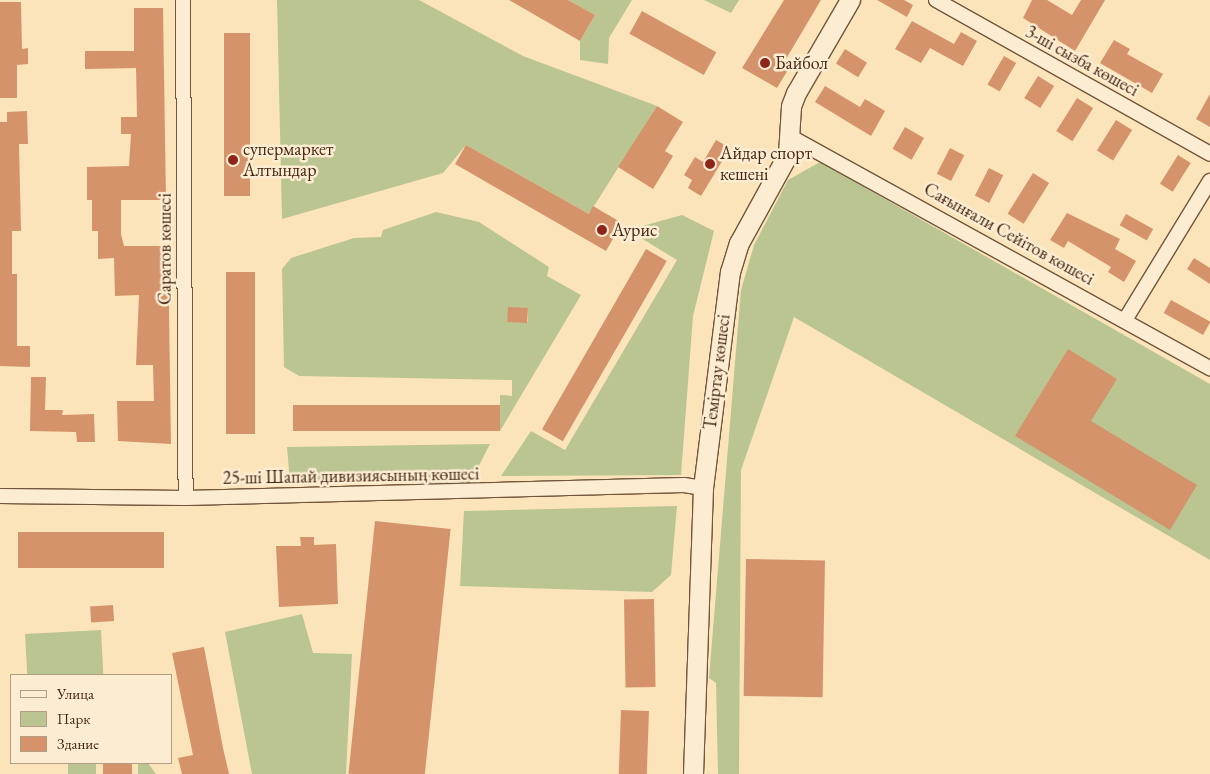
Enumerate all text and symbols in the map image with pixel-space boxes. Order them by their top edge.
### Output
street label: 3-ші сызба көшесі [1022,21,1142,101]
place label: Байбол [775,52,828,74]
marker: Байбол [759,57,771,69]
place label: супермаркет Алтындар [243,139,334,182]
place label: Айдар спорт кешені [720,143,812,186]
marker: супермаркет Алтындар [227,154,239,166]
marker: Айдар спорт кешені [704,158,716,170]
street label: Сағынғали Сейітов көшесі [920,178,1098,290]
street label: Саратов көшесі [154,193,176,305]
place label: Аурис [612,219,657,241]
marker: Аурис [596,224,608,236]
street label: Теміртау көшесі [699,313,735,431]
street label: 25-ші Шапай дивизиясының көшесі [223,463,479,489]
legend [10,674,172,764]
text: Улица [57,684,94,703]
text: Парк [57,709,90,728]
text: Здание [57,734,99,753]

